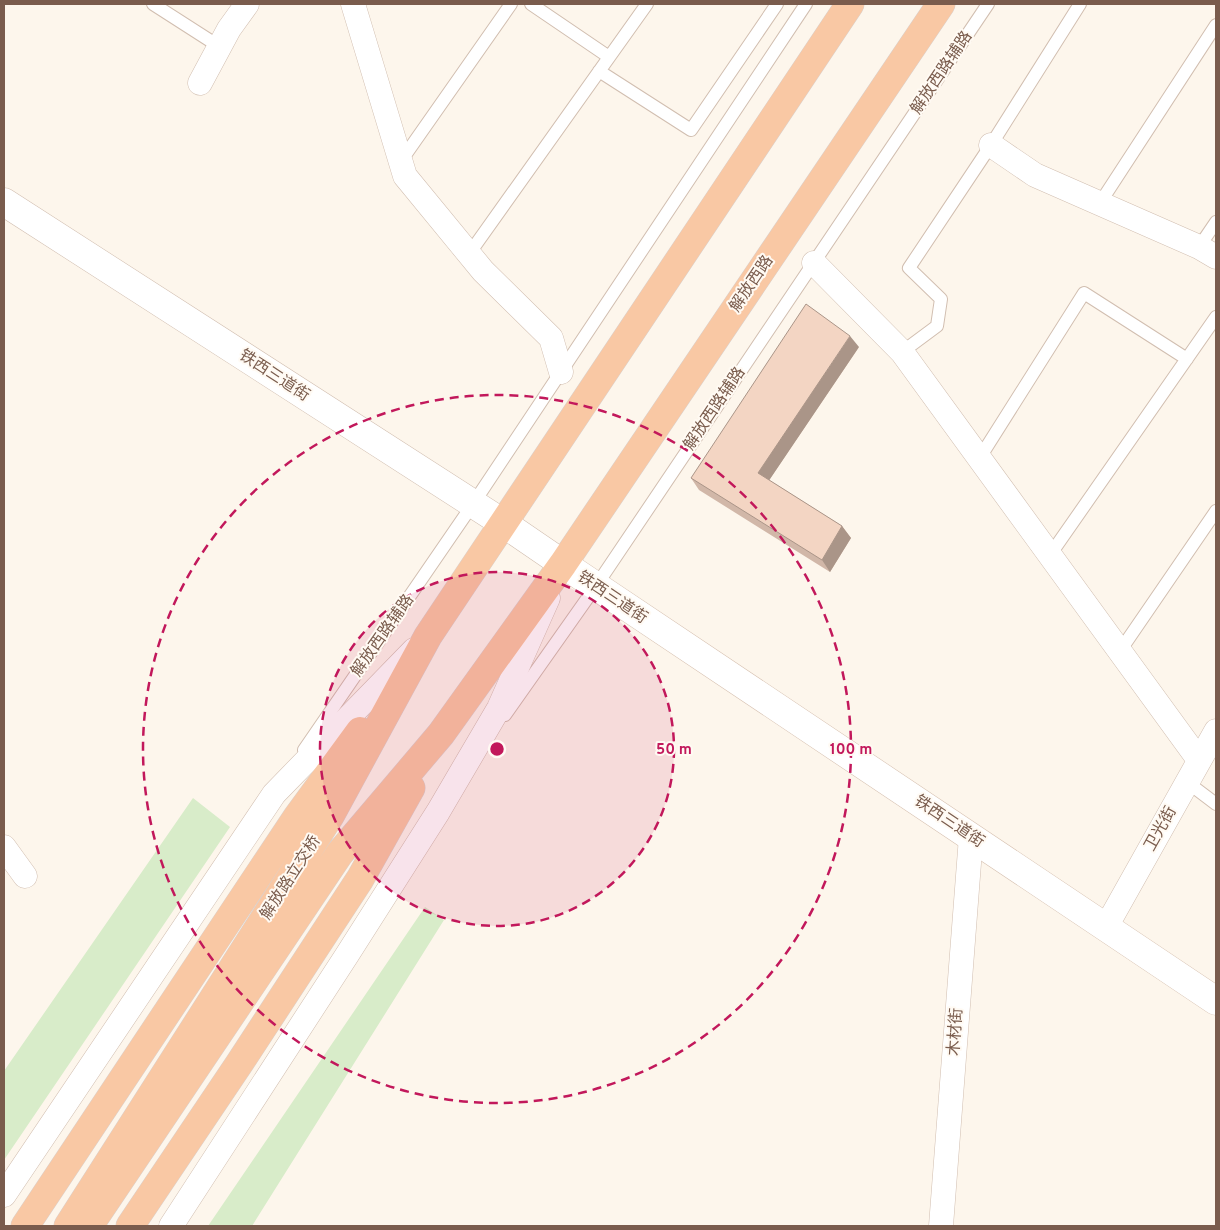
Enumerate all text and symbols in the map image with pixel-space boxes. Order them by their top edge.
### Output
street label: 解放西路辅路 [907,28,977,118]
street label: 解放西路 [726,252,778,316]
street label: 铁西三道街 [235,346,313,406]
street label: 解放西路辅路 [680,364,750,454]
street label: 铁西三道街 [573,567,651,629]
street label: 解放西路辅路 [347,591,419,681]
centre of rings [488,740,506,758]
text: 50 m [656,741,692,760]
text: 100 m [830,741,872,760]
street label: 铁西三道街 [910,791,988,853]
street label: 卫光街 [1141,803,1181,855]
street label: 解放路立交桥 [256,832,326,924]
street label: 木材街 [944,1007,968,1057]

